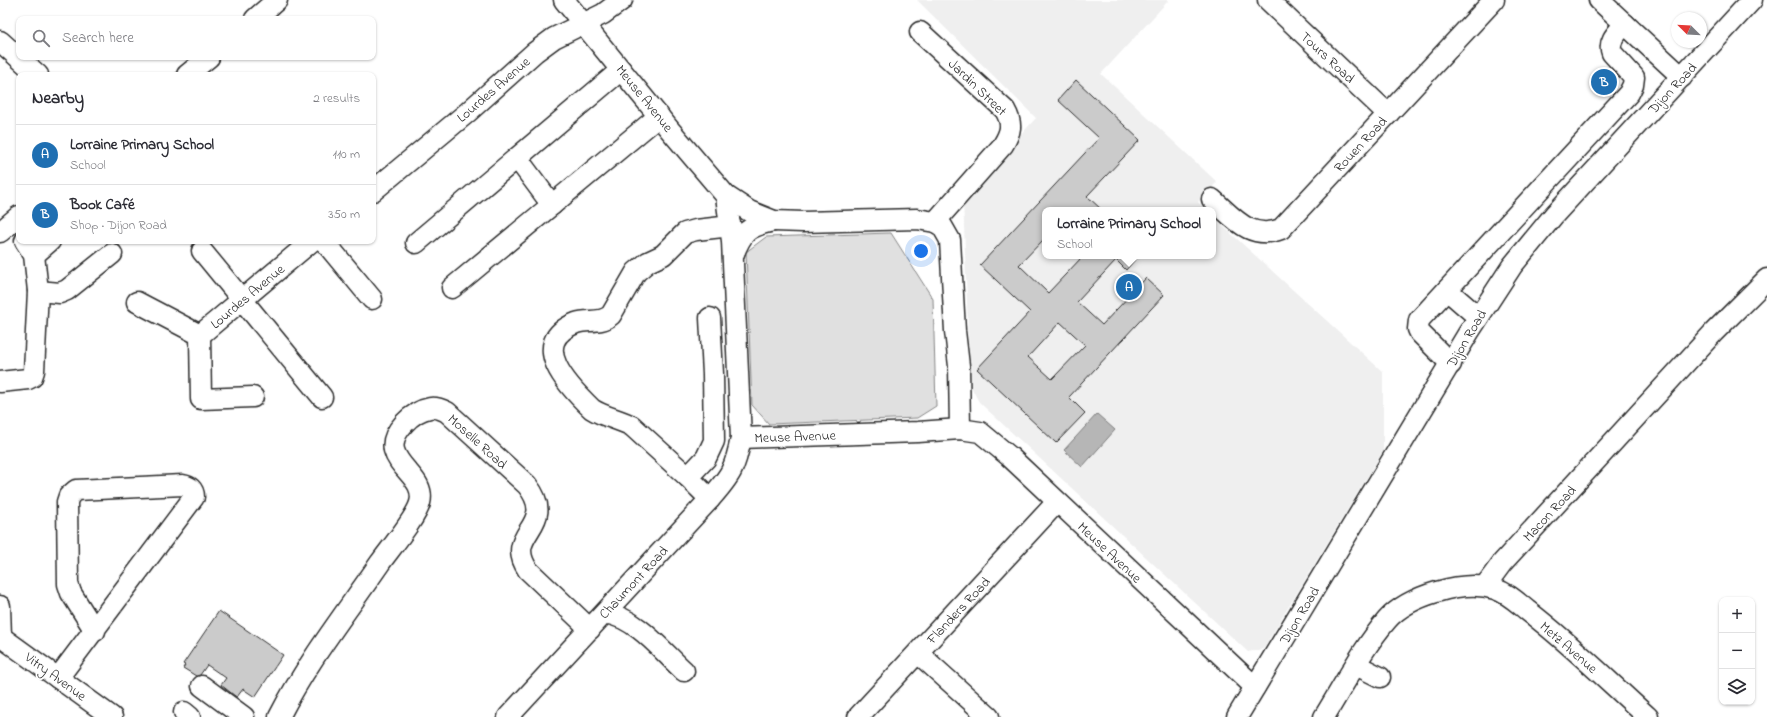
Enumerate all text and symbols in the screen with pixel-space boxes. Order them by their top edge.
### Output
north arrow [1671,12,1707,48]
search box [16,16,376,60]
icon: search [30,27,52,49]
text: Search here [62,27,134,49]
street label: Tours Road [1295,27,1359,89]
street label: Lourdes Avenue [453,52,536,128]
street label: Jardin Street [943,55,1011,122]
street label: Dijon Road [1643,58,1703,120]
street label: Meuse Avenue [610,61,678,138]
pin: B [1591,67,1617,97]
text: Nearby [32,86,84,111]
text: 2 results [313,89,360,108]
street label: Rouen Road [1330,112,1393,178]
text: Lorraine Primary School [70,134,214,156]
text: A [41,145,49,164]
text: 110 m [333,145,360,164]
text: School [70,156,106,175]
text: Book Café [70,194,135,216]
text: B [41,205,49,224]
text: 350 m [328,205,360,224]
popup [1042,207,1216,259]
text: Lorraine Primary School [1057,213,1201,235]
text: Shop · Dijon Road [70,216,167,235]
text: School [1057,235,1093,254]
your location [911,241,931,261]
street label: Lourdes Avenue [206,259,290,335]
pin: A [1116,272,1142,302]
street label: Dijon Road [1441,306,1493,372]
street label: Moselle Road [442,410,512,475]
street label: Meuse Avenue [754,426,837,449]
street label: Macon Road [1518,481,1582,547]
street label: Meuse Avenue [1072,518,1146,589]
street label: Chaumont Road [595,542,674,624]
street label: Flanders Road [922,573,996,650]
street label: Dijon Road [1274,583,1326,649]
map controls [1719,597,1755,705]
button: + [1719,597,1755,633]
street label: Metz Avenue [1534,617,1602,680]
button: − [1719,633,1755,669]
street label: Vitry Avenue [18,647,91,708]
button: layers [1719,669,1755,705]

